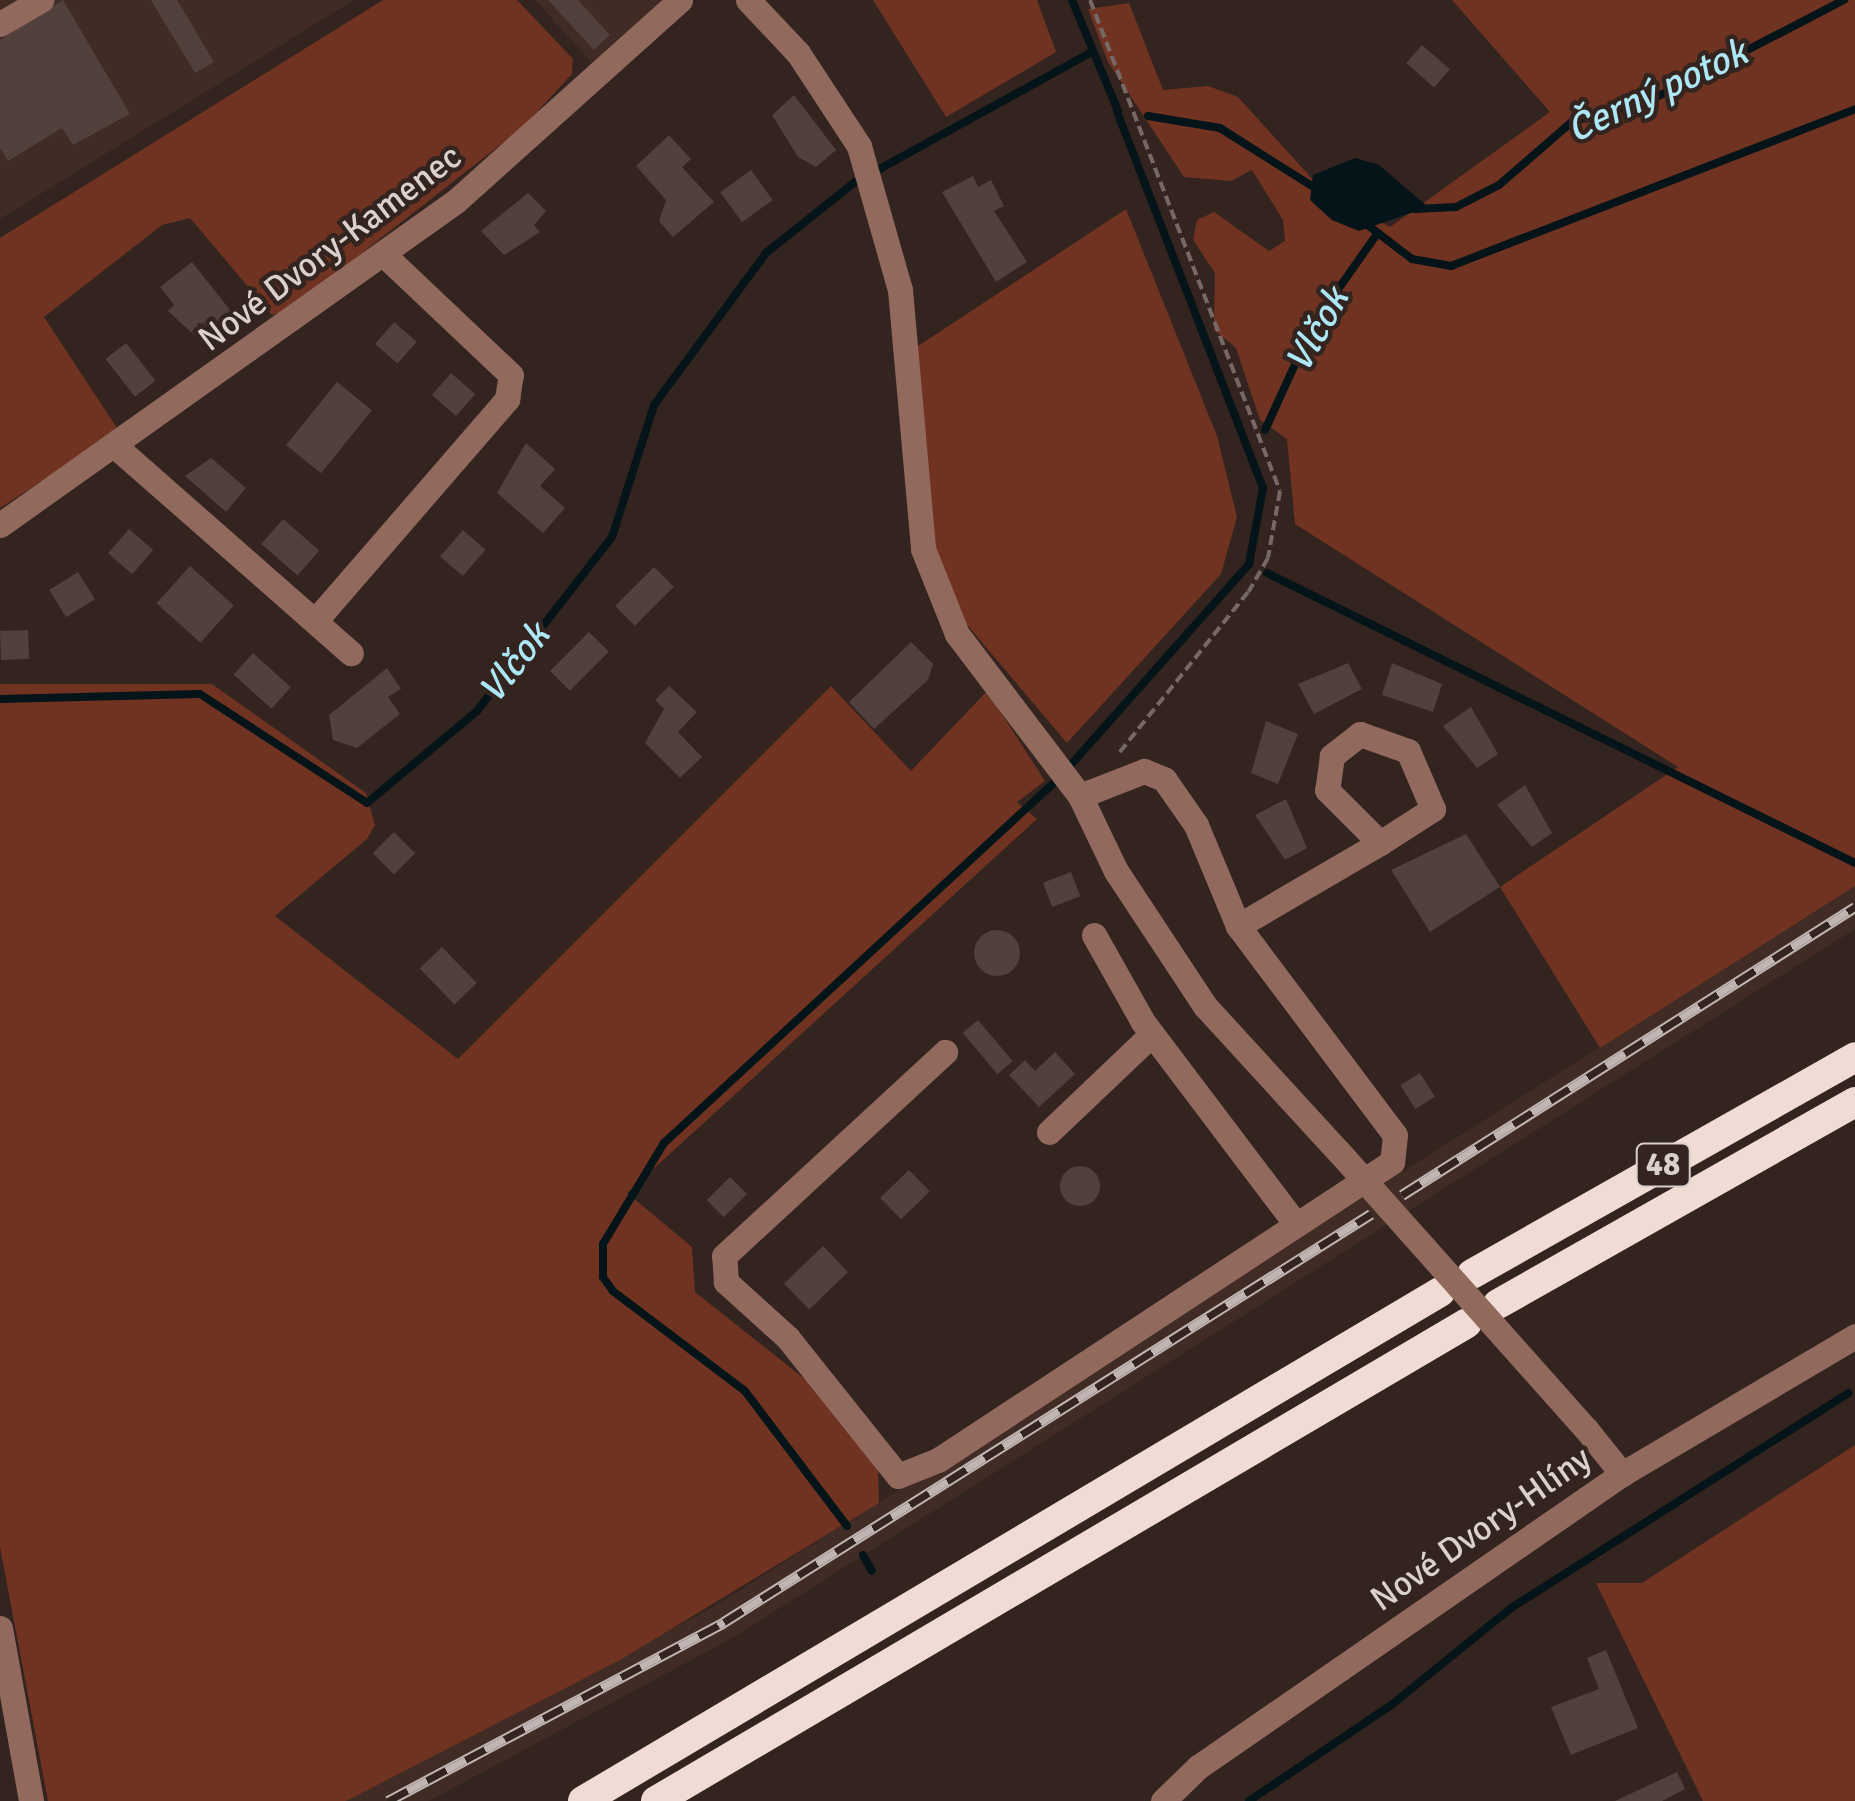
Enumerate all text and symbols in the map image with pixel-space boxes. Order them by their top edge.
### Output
water label: Černý potok [1560,30,1754,152]
street label: Nové Dvory-Kamenec [190,135,470,361]
water label: Vlčok [1275,280,1359,380]
water label: Vlčok [469,614,559,712]
road number: 48 [1636,1138,1690,1192]
street label: Nové Dvory-Hlíny [1363,1437,1599,1621]

